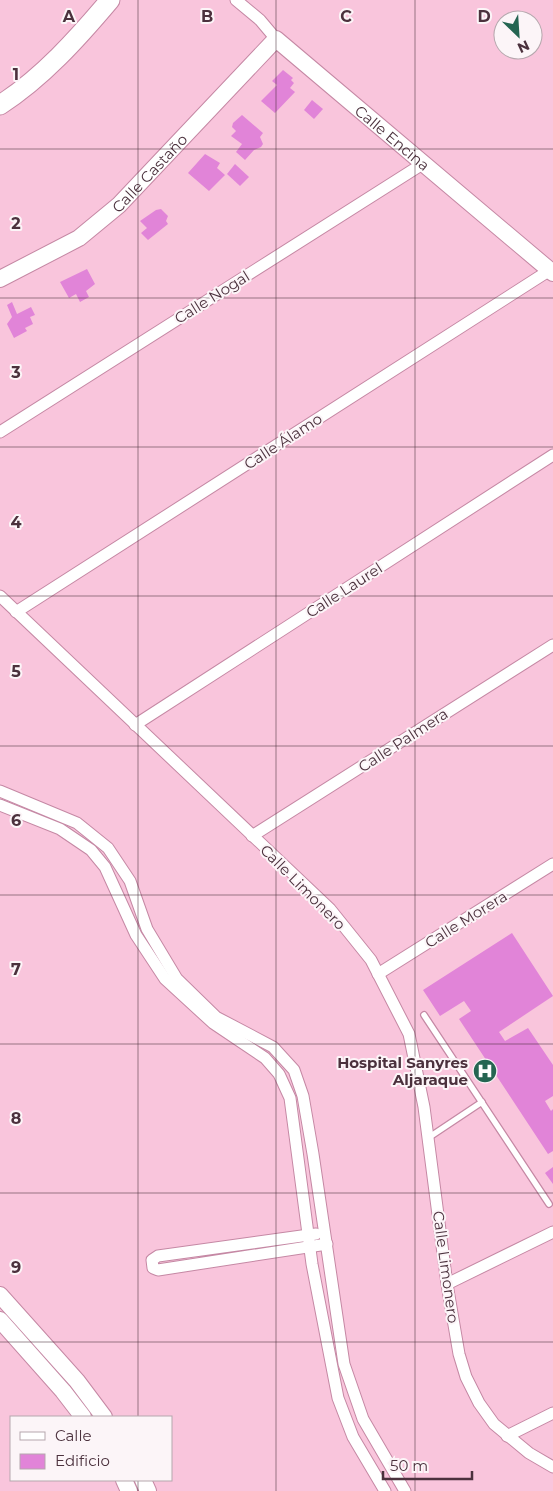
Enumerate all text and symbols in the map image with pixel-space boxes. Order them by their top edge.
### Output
text: A [62,7,76,26]
text: B [201,7,213,26]
text: C [340,7,352,26]
text: D [477,7,491,26]
north arrow [493,10,543,60]
text: N [515,36,532,57]
text: 1 [13,65,19,84]
street label: Calle Encina [351,101,434,174]
street label: Calle Castaño [108,130,191,217]
text: 2 [11,214,21,233]
street label: Calle Nogal [171,266,253,328]
text: 3 [10,363,21,382]
street label: Calle Álamo [240,409,326,473]
text: 4 [10,513,22,532]
street label: Calle Laurel [302,558,386,622]
text: 5 [11,662,21,681]
street label: Calle Palmera [355,704,451,776]
text: 6 [11,811,21,830]
street label: Calle Limonero [256,840,350,934]
street label: Calle Morera [421,886,511,952]
text: 7 [11,960,21,979]
place label: Hospital Sanyres Aljaraque [337,1053,468,1089]
hospital icon: Hospital Sanyres Aljaraque [472,1058,498,1084]
text: 8 [11,1109,21,1128]
street label: Calle Limonero [429,1210,463,1324]
text: 9 [11,1258,21,1277]
legend [10,1416,172,1481]
text: Calle [55,1426,92,1445]
scale bar [383,1448,472,1480]
text: Edificio [55,1451,110,1470]
text: 50 m [390,1456,428,1475]

